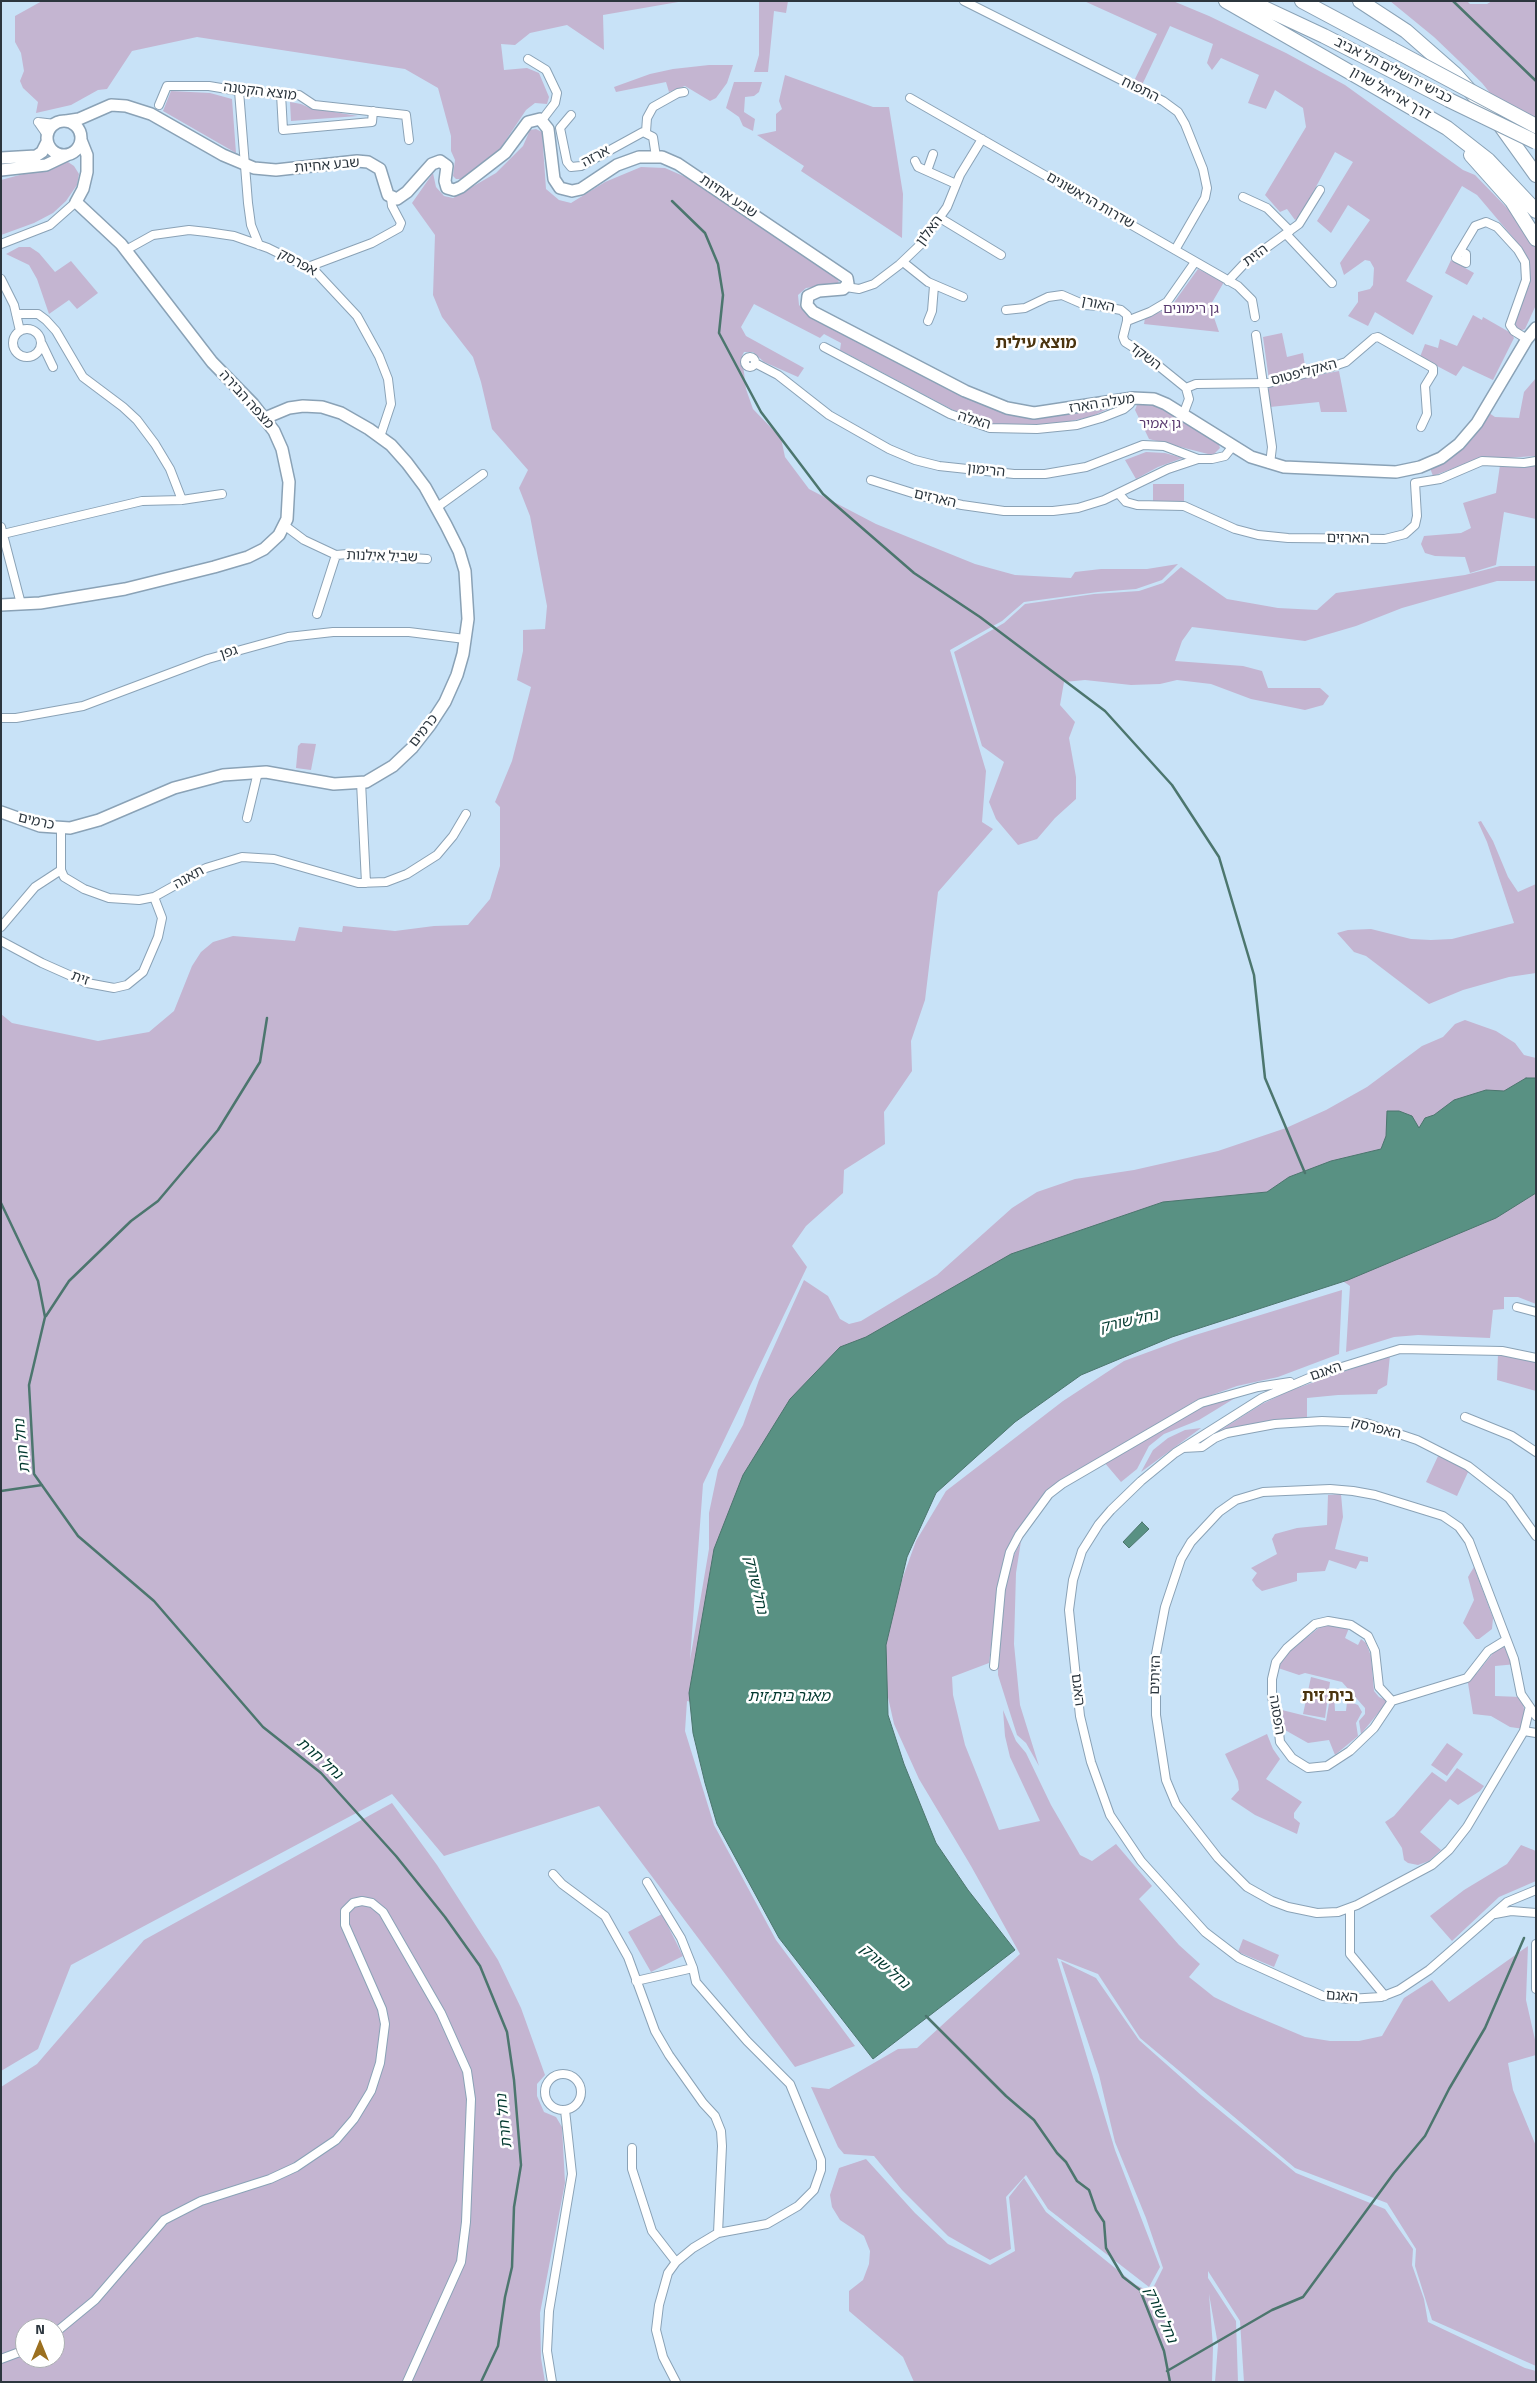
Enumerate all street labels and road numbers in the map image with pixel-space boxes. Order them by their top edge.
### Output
street label: כביש ירושלים תל אביב [1331,34,1455,108]
street label: דרך אריאל שרון [1347,64,1433,124]
street label: התפוח [1118,74,1162,106]
street label: מוצא הקטנה [222,79,298,105]
street label: ארזה [579,143,613,171]
street label: שבע אחיות [294,155,360,177]
street label: שדרות הראשונים [1043,169,1137,233]
street label: שבע אחיות [696,172,760,222]
street label: האלון [913,213,947,249]
street label: הזית [1240,241,1272,271]
street label: אפרסק [275,246,319,280]
street label: האורן [1080,293,1116,317]
street label: השקד [1126,340,1164,374]
street label: האקליפטוס [1269,356,1339,390]
street label: מצפה הבירה [215,367,277,433]
street label: מעלה הארז [1068,391,1136,417]
street label: האלה [955,408,993,434]
street label: הרימון [966,461,1006,481]
street label: הארזים [912,486,958,512]
street label: הארזים [1326,530,1370,548]
street label: שביל אילנות [346,547,418,567]
street label: גפן [218,642,240,664]
street label: כרמים [406,711,442,751]
street label: כרמים [16,810,56,834]
street label: תאנה [171,863,207,893]
street label: זית [69,968,91,990]
street label: האגם [1308,1359,1344,1385]
street label: האפרסק [1349,1415,1403,1443]
street label: הזיתים [1147,1655,1165,1695]
street label: האגם [1067,1673,1087,1707]
street label: הפסגה [1265,1694,1287,1736]
street label: האגם [1325,1987,1359,2007]

